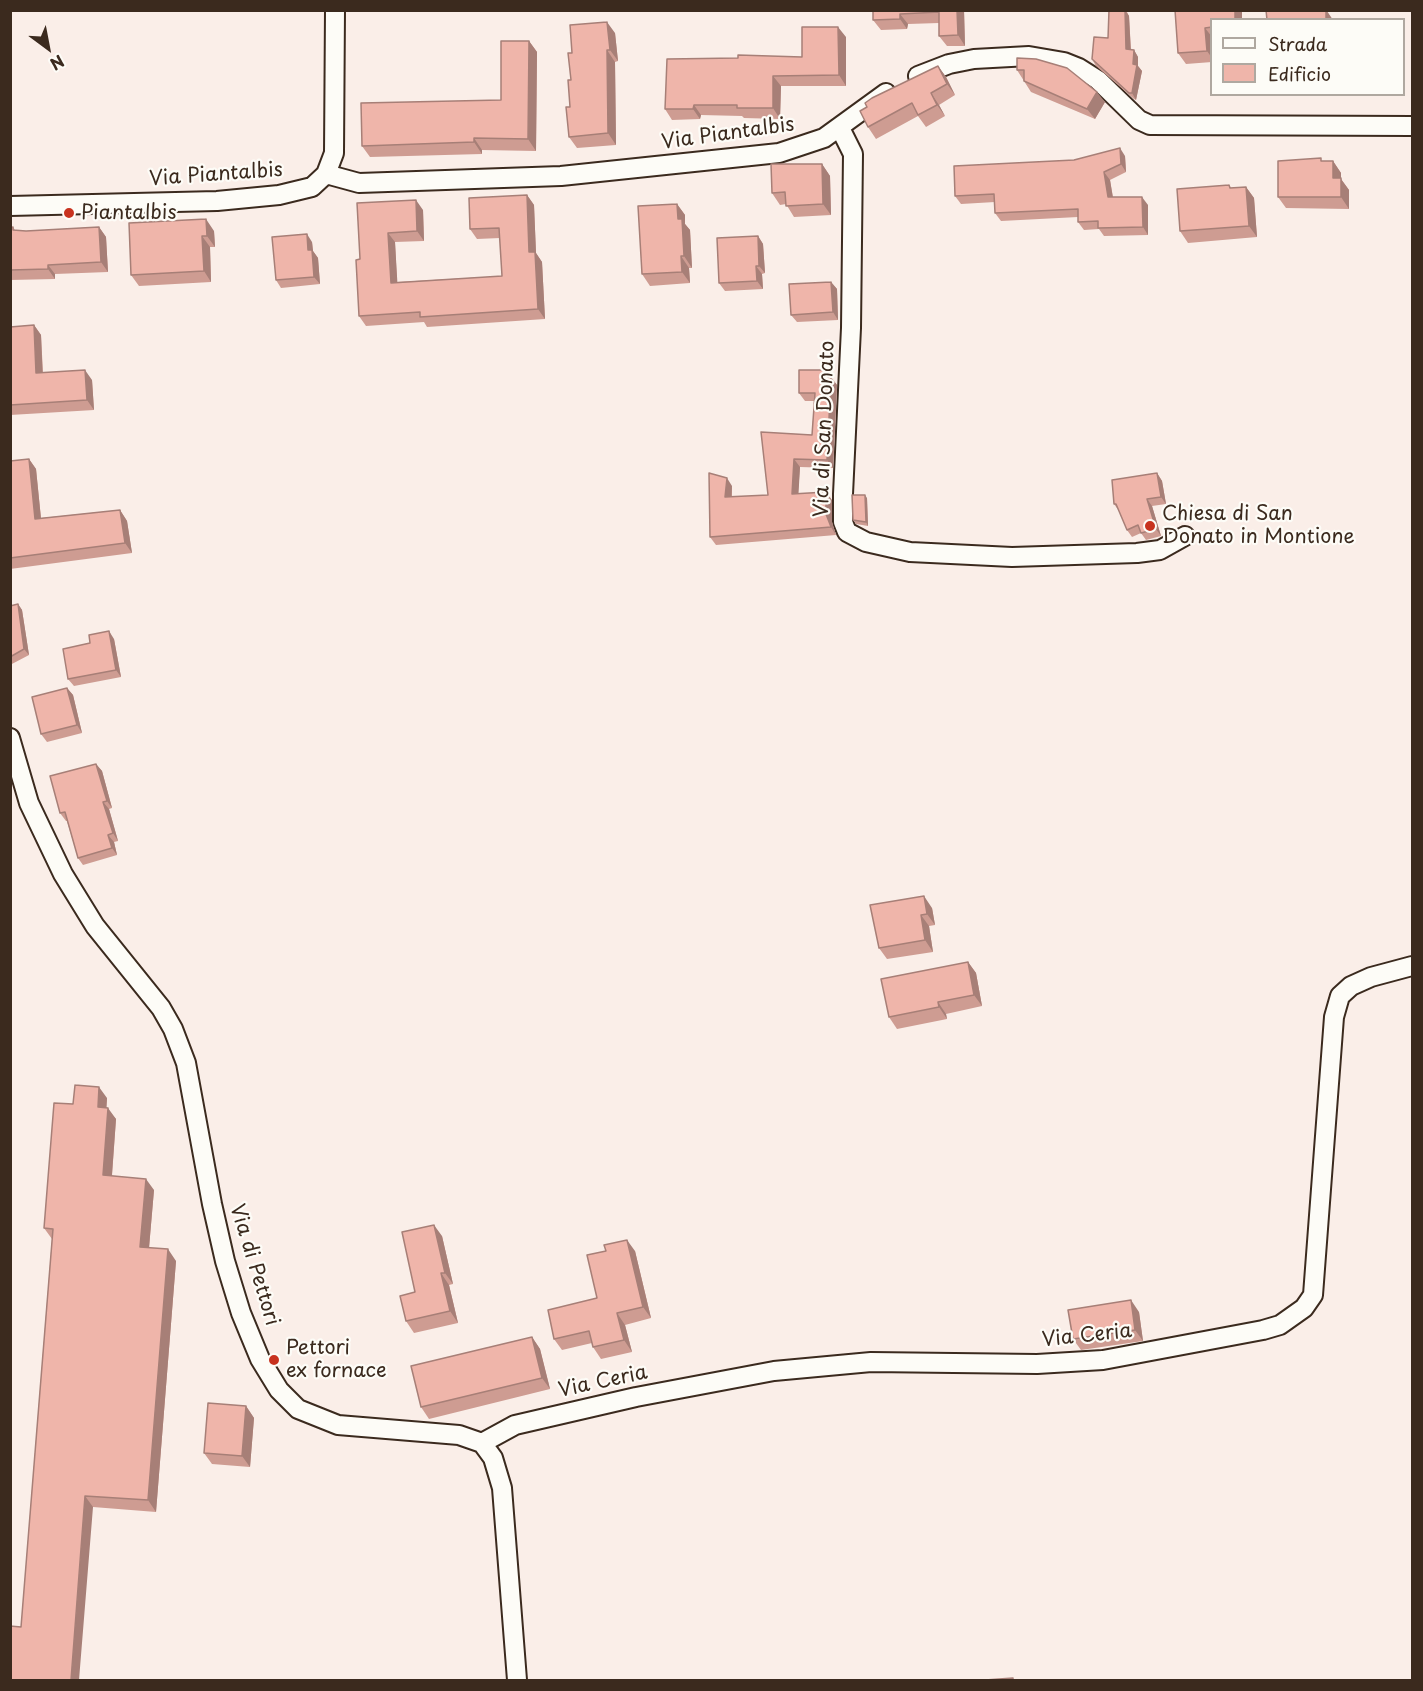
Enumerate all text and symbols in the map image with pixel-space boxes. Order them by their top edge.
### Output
north arrow [18,18,78,78]
legend [1210,18,1405,96]
text: Strada [1268,30,1327,57]
text: N [46,50,69,77]
text: Edificio [1268,60,1331,87]
street label: Via Piantalbis [660,113,796,155]
street label: Via Piantalbis [148,158,284,192]
place label: Piantalbis [81,201,177,225]
marker: Piantalbis [62,206,76,220]
street label: Via di San Donato [810,340,840,518]
place label: Chiesa di San Donato in Montione [1162,502,1355,549]
marker: Chiesa di San Donato in Montione [1143,519,1157,533]
street label: Via di Pettori [224,1201,284,1329]
street label: Via Ceria [1041,1319,1133,1353]
place label: Pettori ex fornace [286,1336,387,1383]
marker: Pettori ex fornace [267,1353,281,1367]
street label: Via Ceria [556,1361,650,1403]

